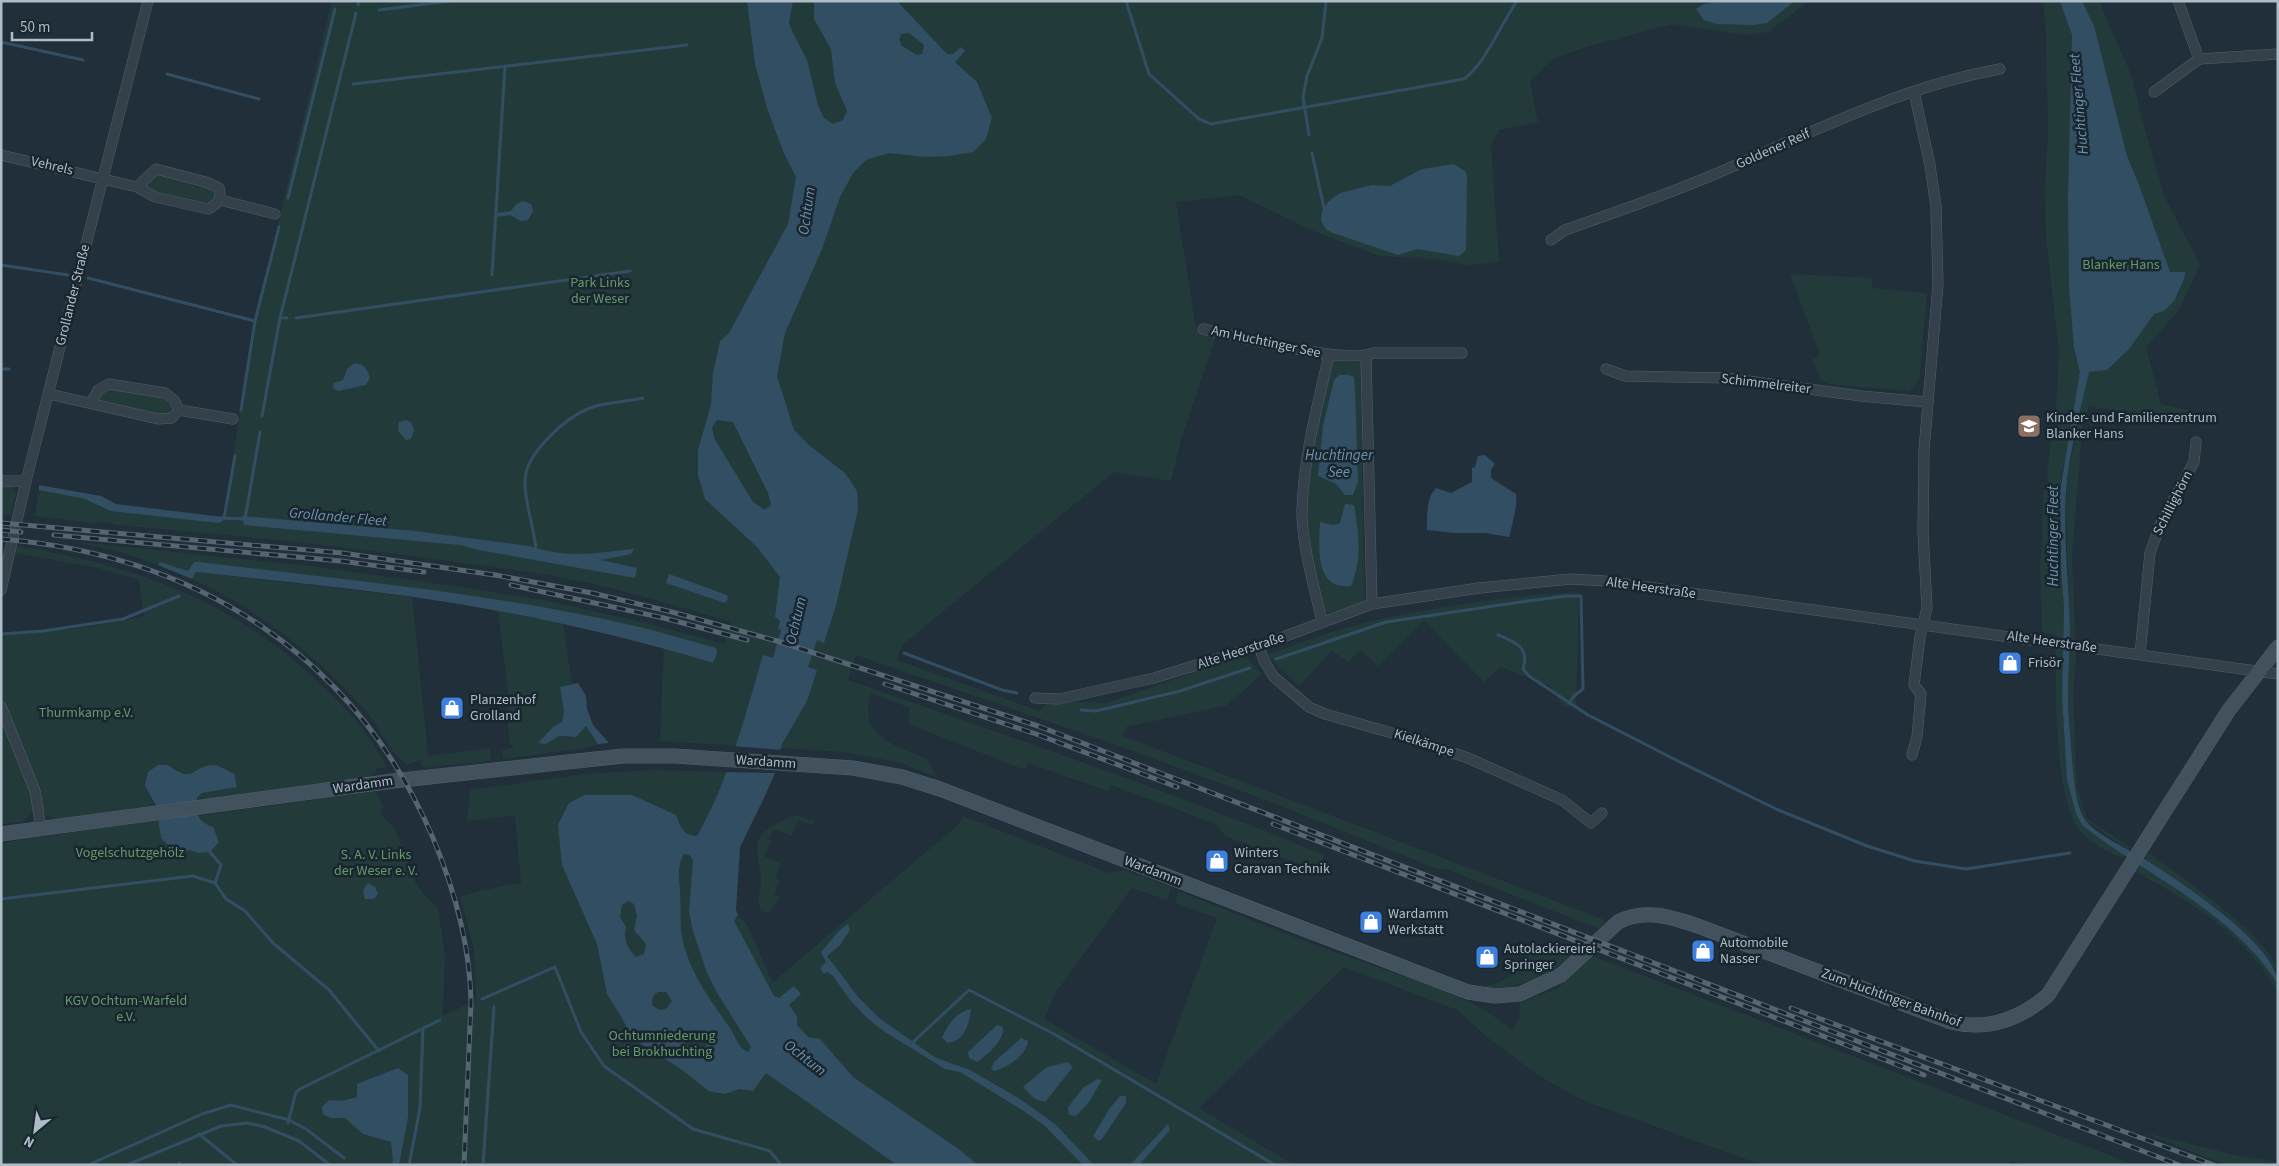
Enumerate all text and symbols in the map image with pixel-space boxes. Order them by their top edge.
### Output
scale bar [12,10,92,42]
text: 50 m [20,17,50,38]
water label: Huchtinger Fleet [2064,52,2094,155]
street label: Goldener Reif [1733,123,1814,174]
street label: Vehrels [29,151,75,181]
water label: Ochtum [793,186,821,236]
street label: Grollander Straße [51,242,95,348]
park label: Blanker Hans [2082,255,2160,275]
park label: Park Links der Weser [570,273,630,309]
street label: Am Huchtinger See [1209,321,1323,363]
street label: Schimmelreiter [1720,369,1812,399]
place label: Kinder- und Familienzentrum Blanker Hans [2046,408,2217,444]
school or university icon: Kinder- und Familienzentrum Blanker Hans [2016,413,2042,439]
water label: Huchtinger See [1305,445,1374,483]
street label: Schillighörn [2148,467,2198,539]
water label: Huchtinger Fleet [2043,484,2064,586]
water label: Grollander Fleet [288,502,389,532]
street label: Alte Heerstraße [1605,572,1697,604]
water label: Ochtum [780,595,812,647]
street label: Alte Heerstraße [2006,626,2098,658]
street label: Alte Heerstraße [1195,628,1287,674]
shop icon: Frisör [1997,650,2023,676]
place label: Frisör [2028,653,2061,673]
place label: Planzenhof Grolland [470,690,537,726]
shop icon: Planzenhof Grolland [439,695,465,721]
park label: Thurmkamp e.V. [39,703,133,723]
street label: Kielkämpe [1391,724,1457,762]
street label: Wardamm [735,750,797,774]
street label: Wardamm [332,771,394,799]
park label: Vogelschutzgehölz [76,843,184,863]
place label: Winters Caravan Technik [1234,843,1330,879]
park label: S. A. V. Links der Weser e. V. [334,845,418,881]
shop icon: Winters Caravan Technik [1204,848,1230,874]
street label: Wardamm [1121,851,1185,891]
place label: Wardamm Werkstatt [1388,904,1449,940]
shop icon: Wardamm Werkstatt [1358,909,1384,935]
place label: Automobile Nasser [1720,933,1788,969]
shop icon: Automobile Nasser [1690,938,1716,964]
place label: Autolackiereirei Springer [1504,939,1596,975]
shop icon: Autolackiereirei Springer [1474,944,1500,970]
street label: Zum Huchtinger Bahnhof [1818,963,1964,1033]
park label: KGV Ochtum-Warfeld e.V. [65,991,187,1027]
park label: Ochtumniederung bei Brokhuchting [608,1026,716,1062]
water label: Ochtum [779,1035,831,1081]
north arrow [10,1106,60,1156]
text: N [20,1130,38,1152]

